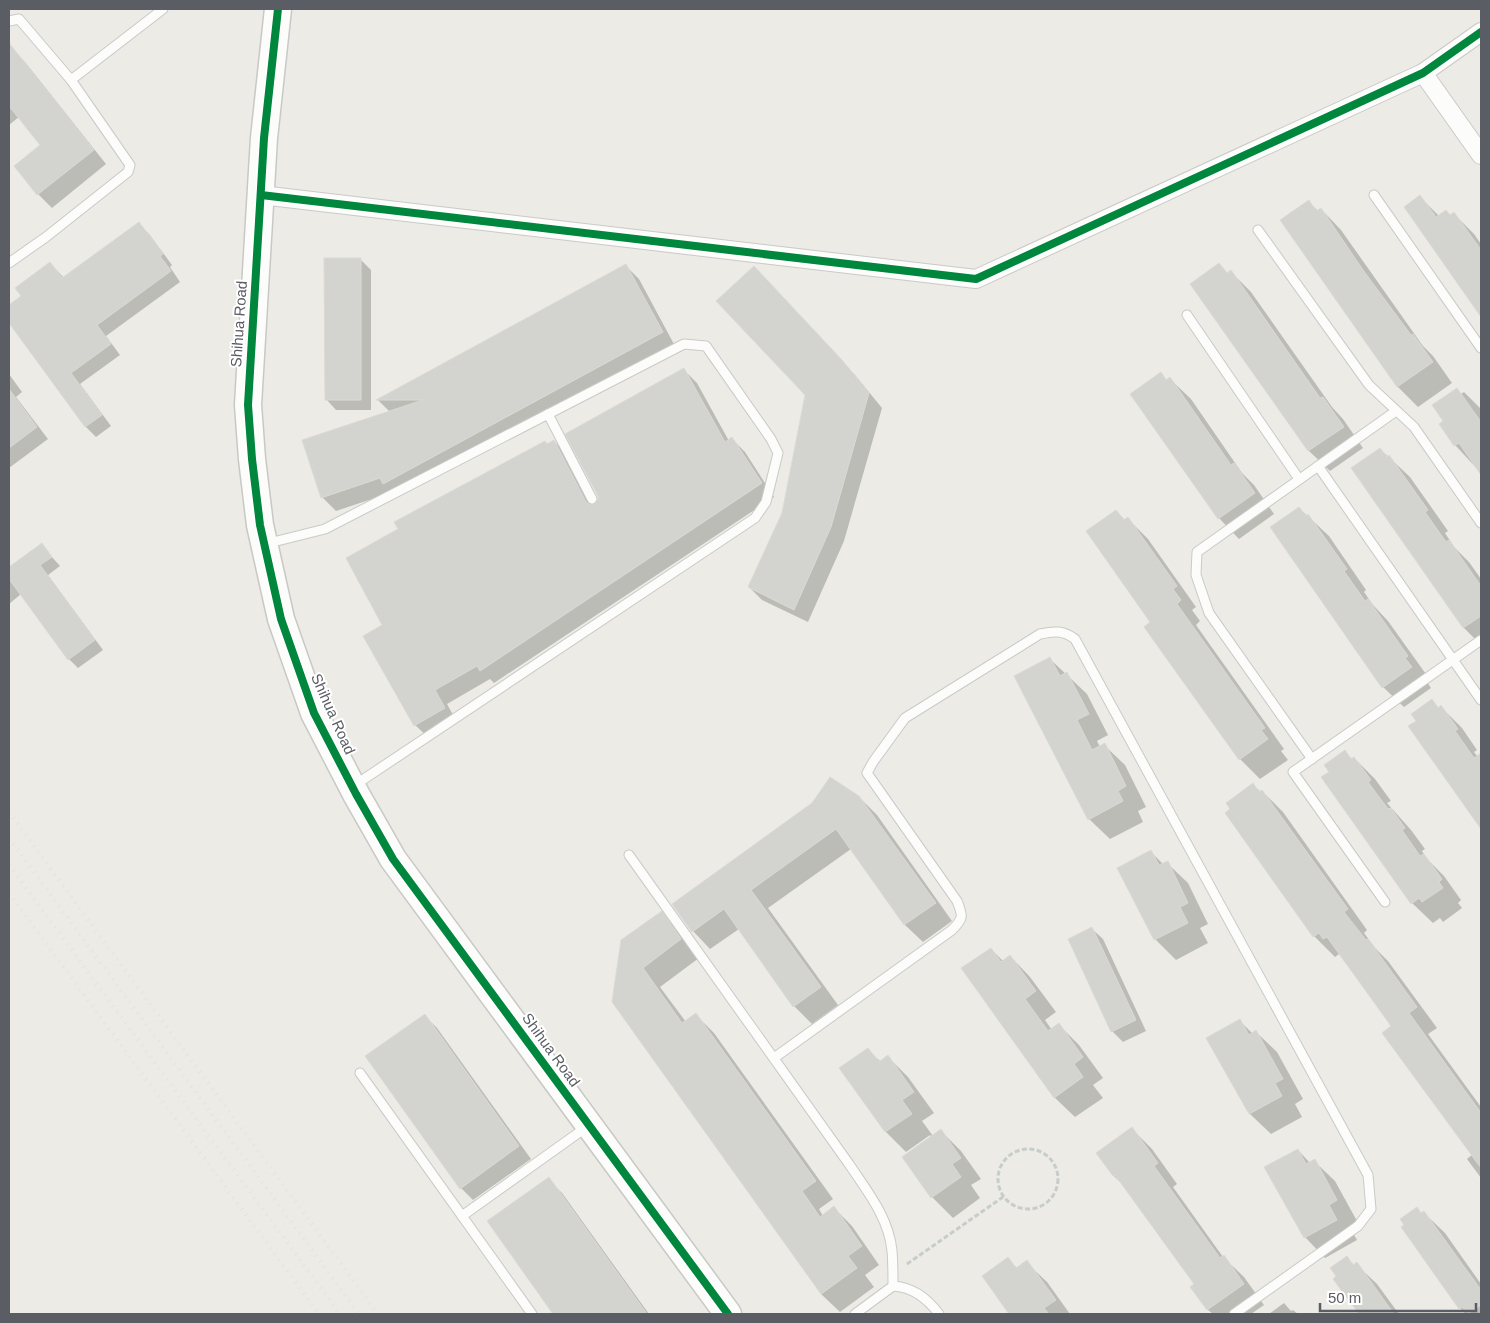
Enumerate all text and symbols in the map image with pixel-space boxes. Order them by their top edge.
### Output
street label: Shihua Road [227,280,250,368]
street label: Shihua Road [308,671,359,757]
street label: Shihua Road [519,1010,584,1090]
scale bar [1320,1280,1476,1312]
text: 50 m [1328,1289,1361,1306]

